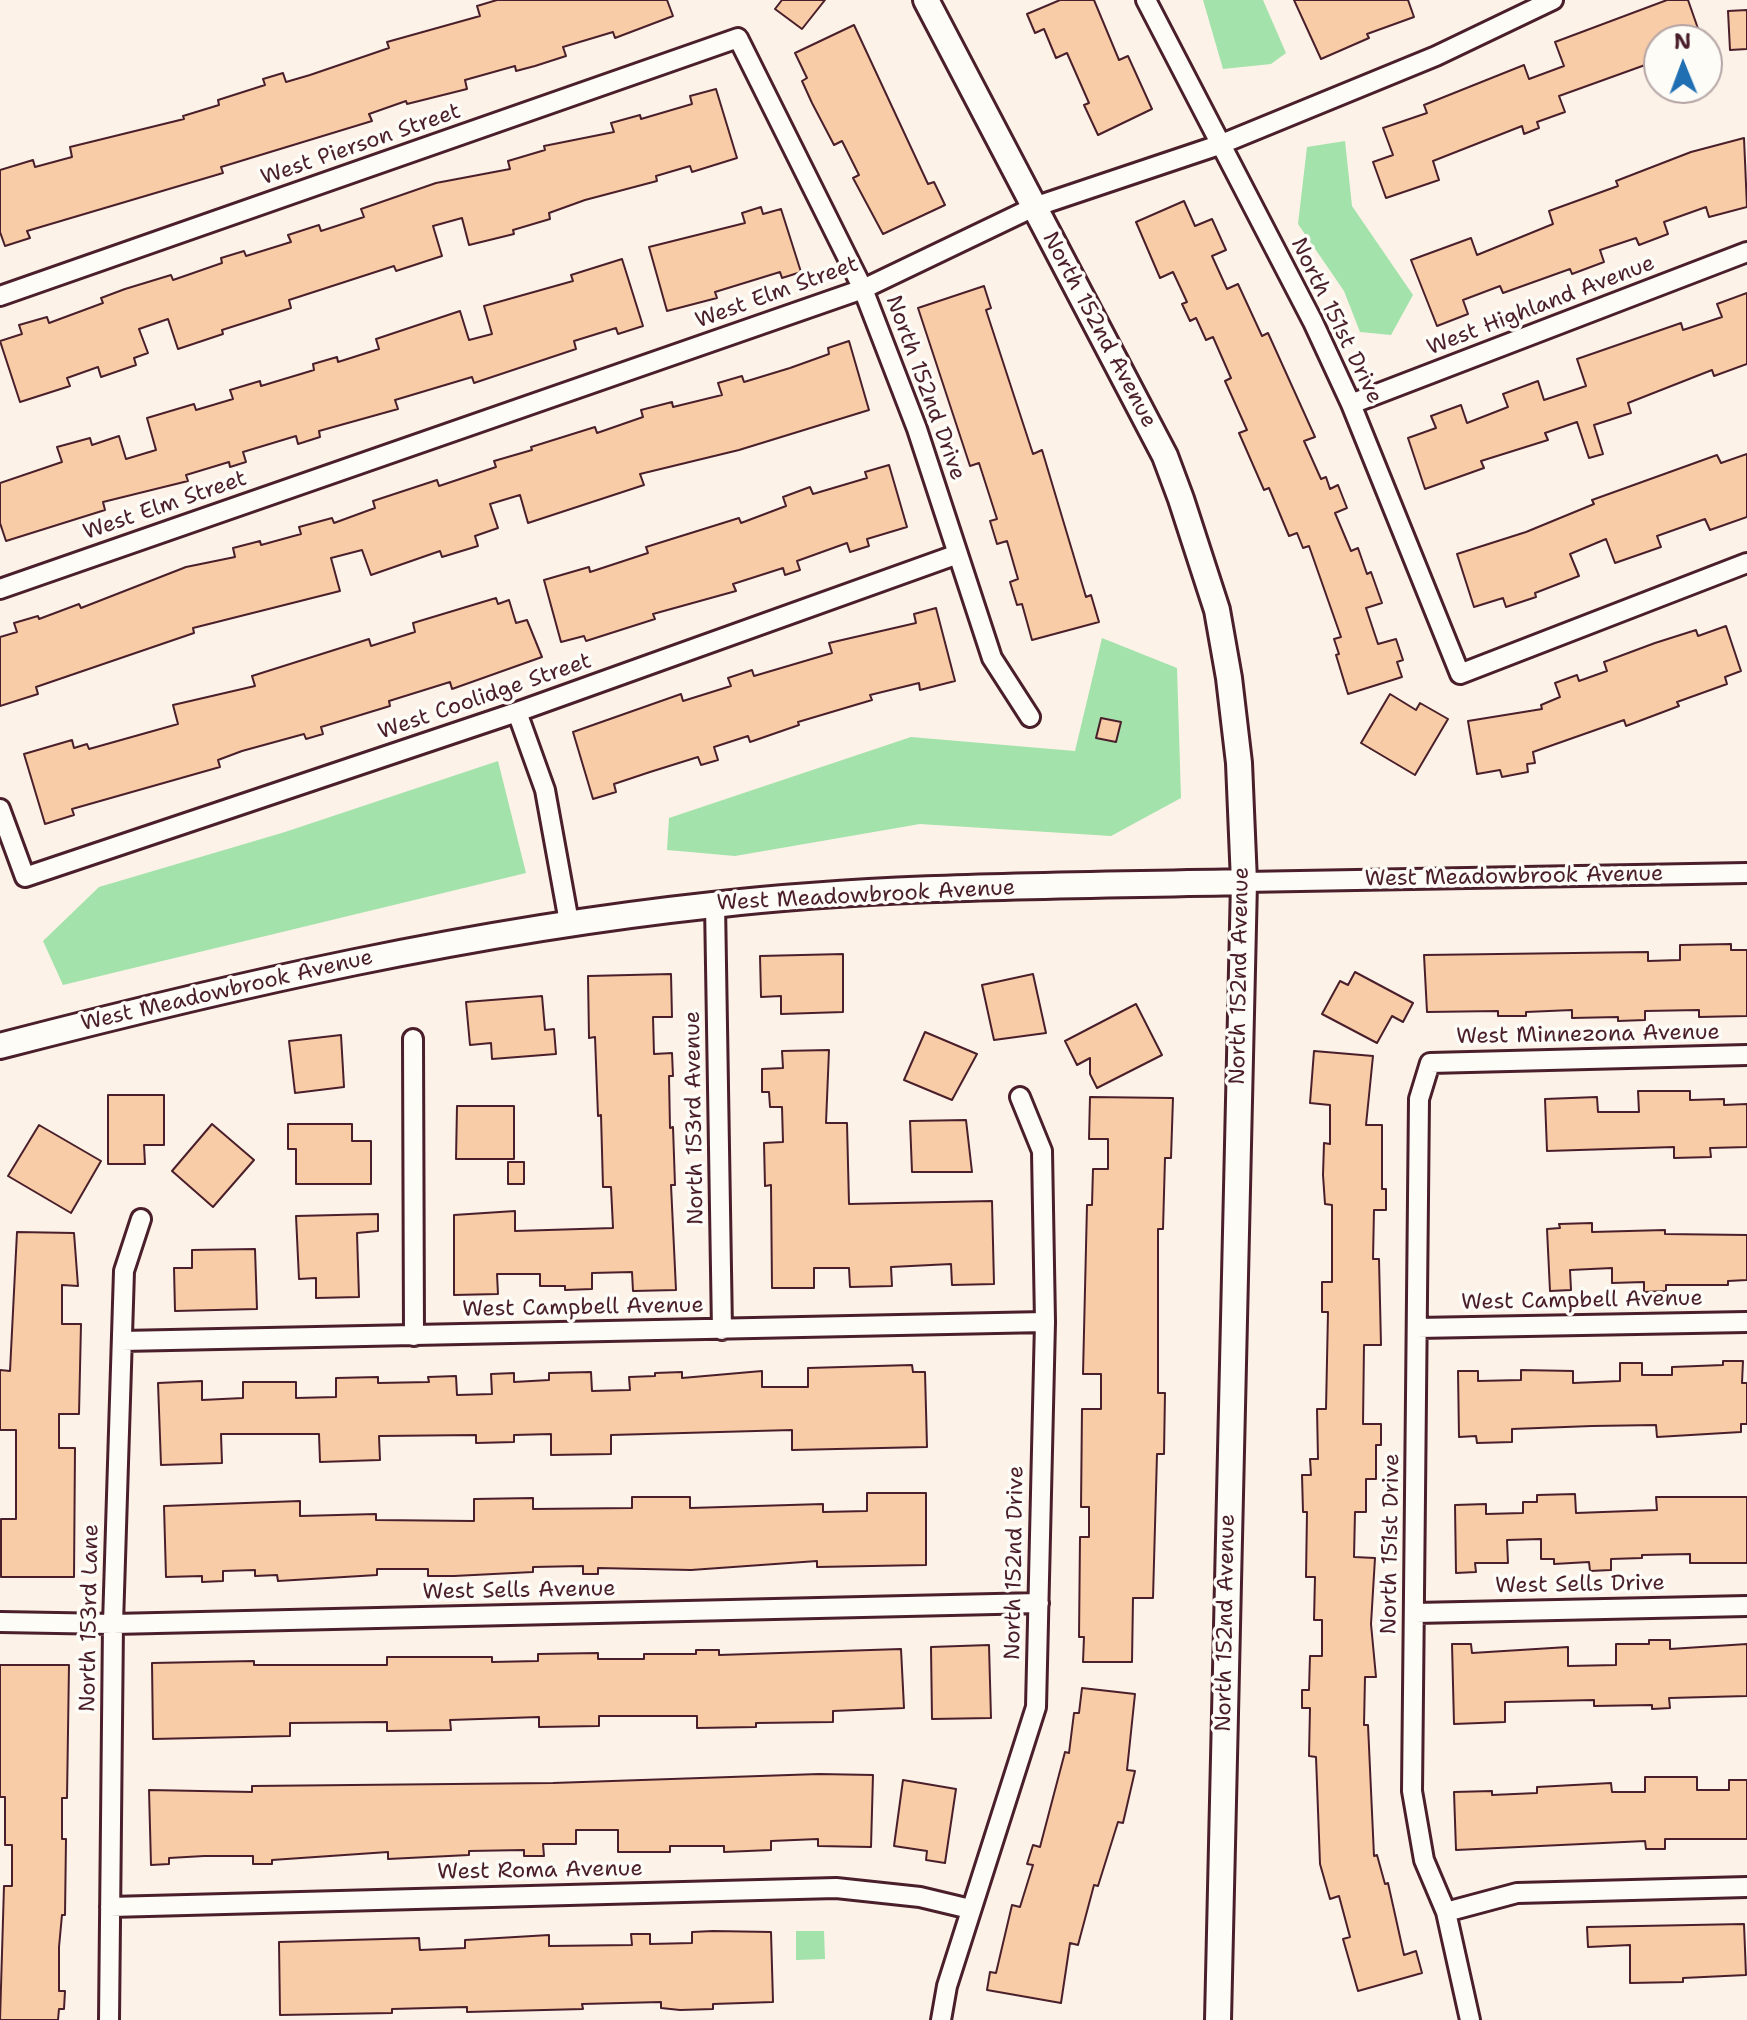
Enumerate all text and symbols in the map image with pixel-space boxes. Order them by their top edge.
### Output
north arrow [1643,24,1723,104]
text: N [1674,27,1692,56]
street label: West Pierson Street [258,98,464,192]
street label: North 152nd Avenue [1036,228,1162,432]
street label: North 151st Drive [1284,234,1388,408]
street label: West Highland Avenue [1424,250,1658,362]
street label: West Elm Street [692,251,862,335]
street label: North 152nd Drive [879,292,971,484]
street label: West Elm Street [80,466,250,546]
street label: West Coolidge Street [375,648,595,746]
street label: West Meadowbrook Avenue [1364,861,1664,893]
street label: North 152nd Avenue [1225,867,1255,1085]
street label: West Meadowbrook Avenue [716,875,1016,917]
street label: West Meadowbrook Avenue [78,945,376,1037]
street label: North 153rd Avenue [680,1011,710,1225]
street label: West Minnezona Avenue [1456,1019,1720,1051]
street label: West Campbell Avenue [1461,1286,1703,1316]
street label: West Campbell Avenue [462,1293,704,1323]
street label: North 151st Drive [1376,1453,1406,1635]
street label: North 152nd Drive [1000,1466,1030,1660]
street label: North 152nd Avenue [1211,1514,1241,1732]
street label: North 153rd Lane [75,1524,105,1712]
street label: West Sells Drive [1495,1570,1665,1600]
street label: West Sells Avenue [422,1576,616,1606]
street label: West Roma Avenue [437,1856,643,1886]

